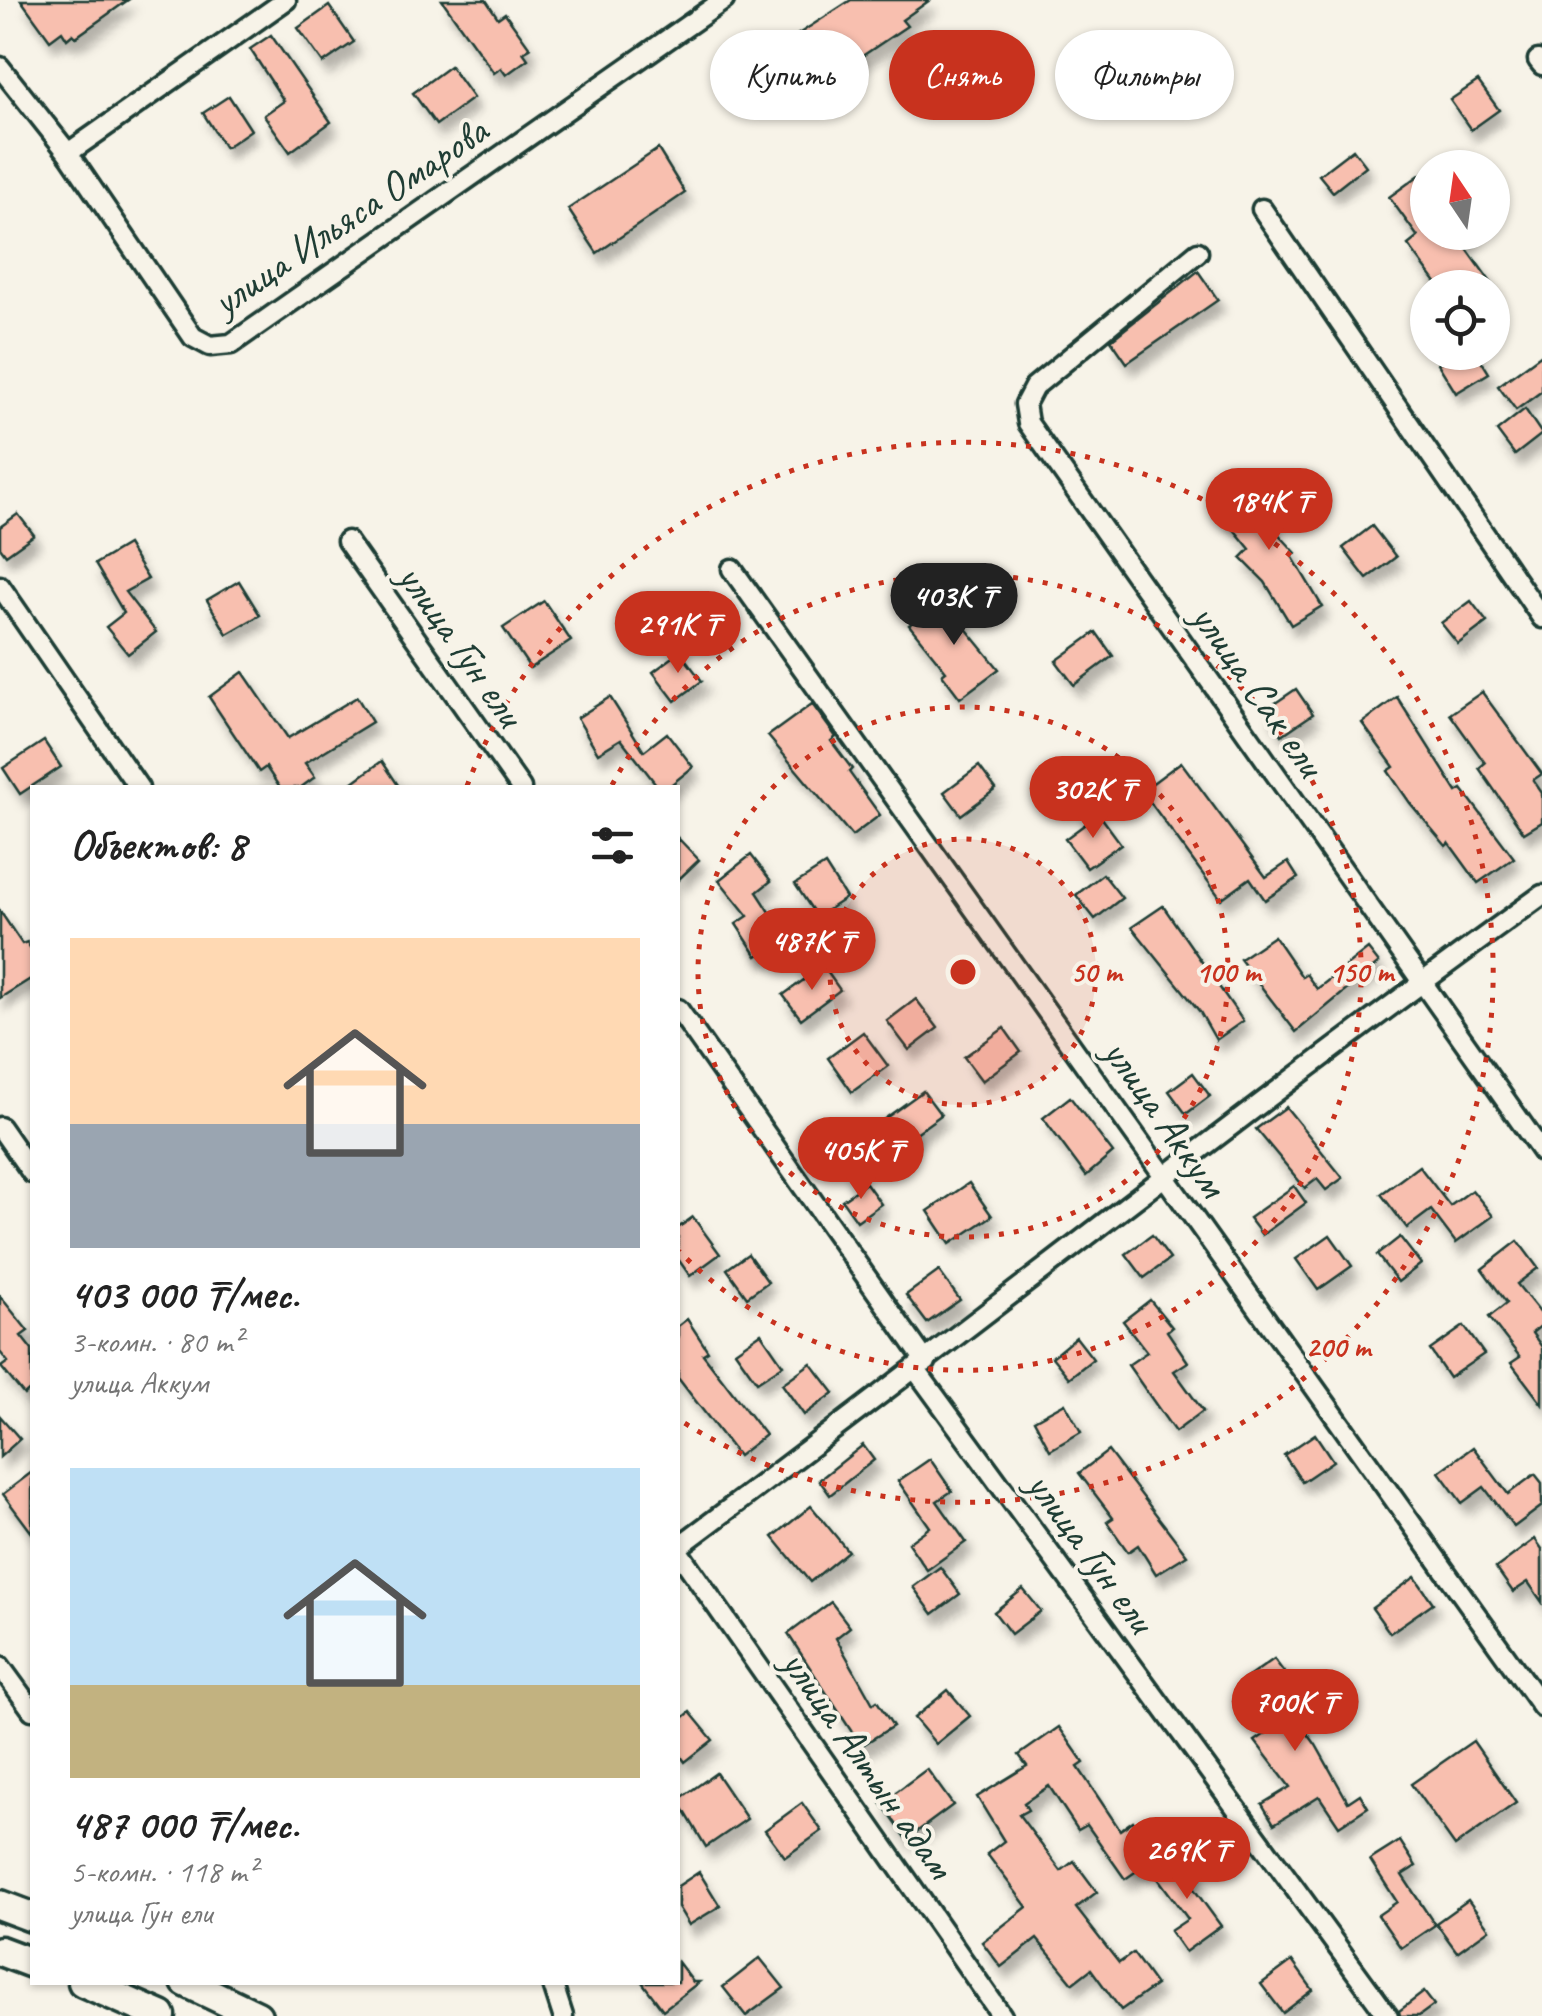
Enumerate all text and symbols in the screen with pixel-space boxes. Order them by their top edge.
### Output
chip: Купить [710,30,869,120]
chip: Снять [889,30,1035,120]
chip: Фильтры [1055,30,1234,120]
street label: улица Ильяса Омарова [199,103,500,330]
north arrow [1410,150,1510,250]
map controls [1410,150,1510,370]
button: locate [1410,270,1510,370]
pin: 184K ₸ [1188,468,1350,553]
text: 184K ₸ [1228,480,1310,521]
street label: улица Гун ели [384,551,538,740]
pin: 403K ₸ [873,563,1035,648]
text: 403K ₸ [913,575,995,616]
pin: 291K ₸ [597,591,759,676]
street label: улица Сак ели [1177,591,1339,790]
text: 291K ₸ [637,603,719,644]
pin: 302K ₸ [1012,756,1174,841]
text: 302K ₸ [1052,768,1134,809]
icon: filters [585,818,640,873]
text: Объектов: 8 [70,819,246,872]
pin: 487K ₸ [731,908,893,993]
text: 487K ₸ [771,920,853,961]
text: 50 m [1071,953,1124,991]
text: 100 m [1196,953,1263,991]
text: 150 m [1329,953,1396,991]
centre of rings [945,954,981,990]
icon: home [265,1003,445,1183]
street label: улица Аккум [1089,1026,1240,1210]
pin: 405K ₸ [780,1117,942,1202]
text: 405K ₸ [820,1129,902,1170]
text: 403 000 ₸/мес. [70,1268,299,1321]
text: 3-комн. · 80 m² [70,1321,242,1362]
text: 200 m [1306,1328,1373,1366]
text: улица Аккум [70,1362,208,1403]
street label: улица Гун ели [1013,1459,1169,1646]
icon: home [265,1533,445,1713]
street label: улица Алтын адам [768,1637,968,1891]
pin: 700K ₸ [1214,1669,1376,1754]
text: 700K ₸ [1254,1681,1336,1722]
text: 487 000 ₸/мес. [70,1798,299,1851]
pin: 269K ₸ [1106,1817,1268,1902]
text: 269K ₸ [1145,1829,1229,1870]
text: 5-комн. · 118 m² [70,1851,257,1892]
text: улица Гун ели [70,1892,212,1933]

